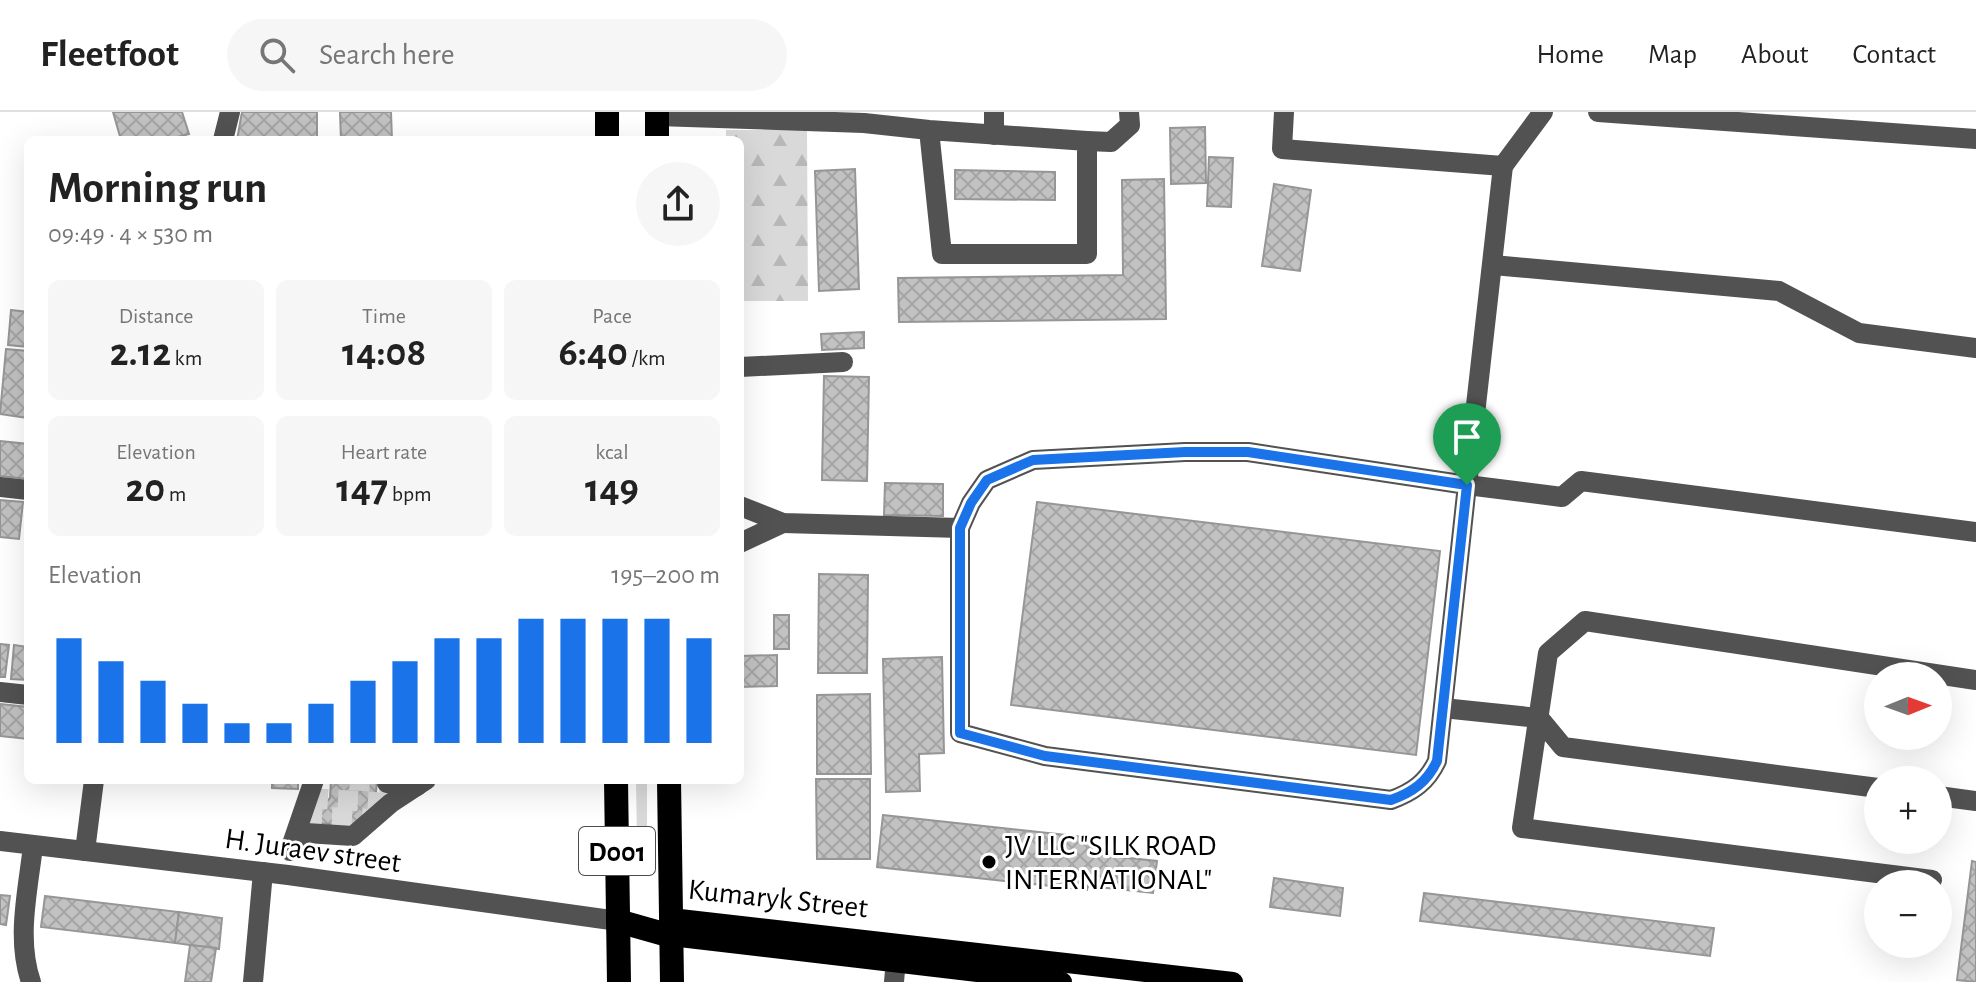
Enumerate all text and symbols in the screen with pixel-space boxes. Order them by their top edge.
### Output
search box [227,19,787,91]
icon: search [255,33,299,77]
text: Fleetfoot [40,36,179,74]
text: Search here [319,40,455,70]
text: Home [1537,41,1604,69]
text: Map [1648,41,1697,69]
text: About [1741,41,1809,69]
text: Contact [1853,41,1936,69]
button: share [636,162,720,246]
text: Morning run [48,167,267,211]
text: 09:49 · 4 × 530 m [48,221,213,247]
text: Distance [119,305,193,327]
text: Time [362,305,406,327]
text: Pace [592,305,632,327]
text: 2.12 [110,333,171,373]
text: 14:08 [342,333,426,373]
text: 6:40 [558,333,628,373]
text: km [171,347,202,369]
text: /km [628,347,666,369]
pin [1433,403,1501,485]
icon: arrive [1445,415,1489,459]
text: Elevation [116,441,196,463]
text: Heart rate [341,441,427,463]
text: kcal [595,441,629,463]
text: 20 [126,469,165,509]
text: 147 [336,469,388,509]
text: 149 [585,469,639,509]
text: m [165,483,186,505]
text: bpm [388,483,432,505]
text: Elevation [48,562,142,588]
text: 195–200 m [611,562,720,588]
north arrow [1864,662,1952,750]
map controls [1864,662,1952,958]
button: + [1864,766,1952,854]
street label: H. Juraev street [223,824,403,878]
road number: D001 [579,827,655,875]
place label: JV LLC "SILK ROAD INTERNATIONAL" [1005,831,1216,895]
marker: JV LLC "SILK ROAD INTERNATIONAL" [980,853,998,871]
button: − [1864,870,1952,958]
street label: Kumaryk Street [687,875,870,923]

